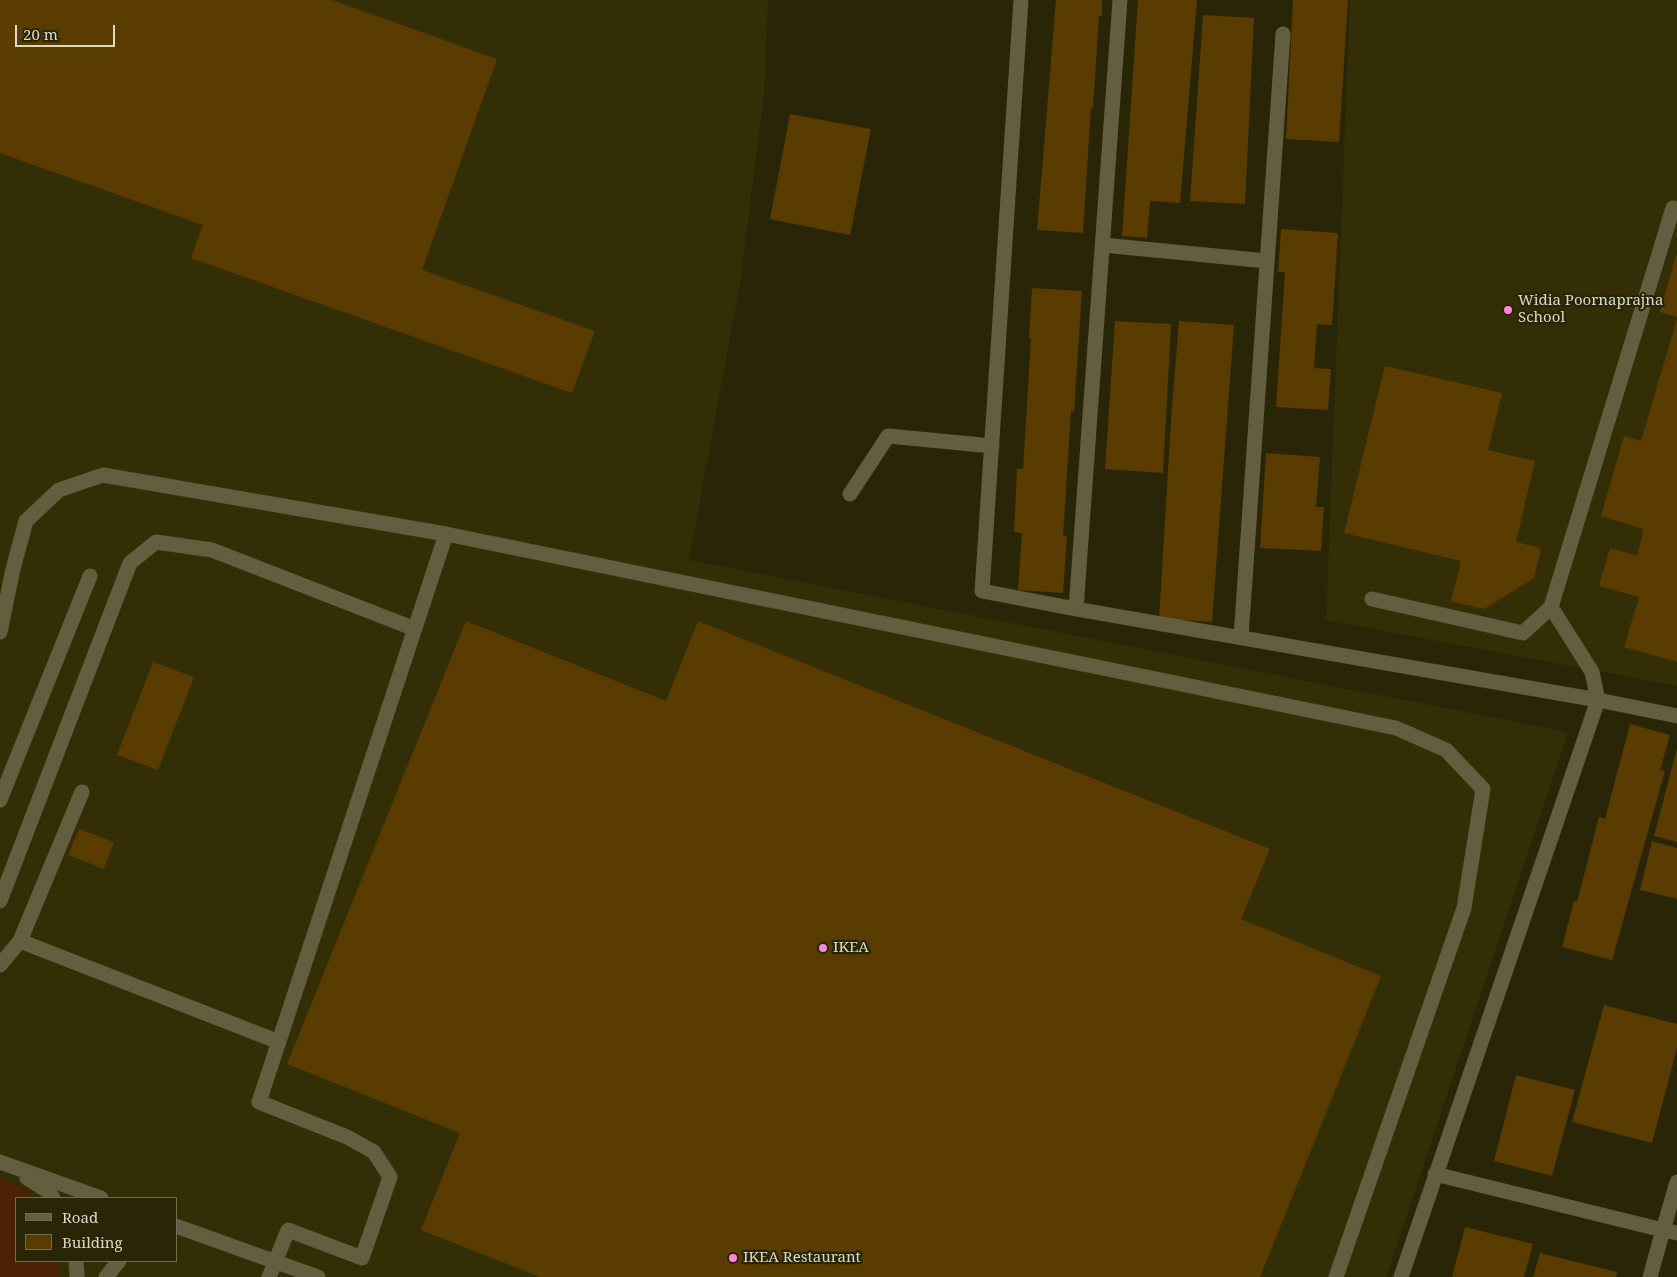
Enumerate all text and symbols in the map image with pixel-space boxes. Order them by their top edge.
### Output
scale bar [18,15,118,47]
text: 20 m [23,24,58,44]
place label: Widia Poornaprajna School [1518,292,1663,327]
marker: Widia Poornaprajna School [1502,304,1514,316]
place label: IKEA [833,939,869,957]
marker: IKEA [817,942,829,954]
legend [15,1197,178,1262]
text: Road [62,1207,98,1227]
text: Building [62,1232,123,1252]
place label: IKEA Restaurant [743,1249,861,1267]
marker: IKEA Restaurant [727,1252,739,1264]

